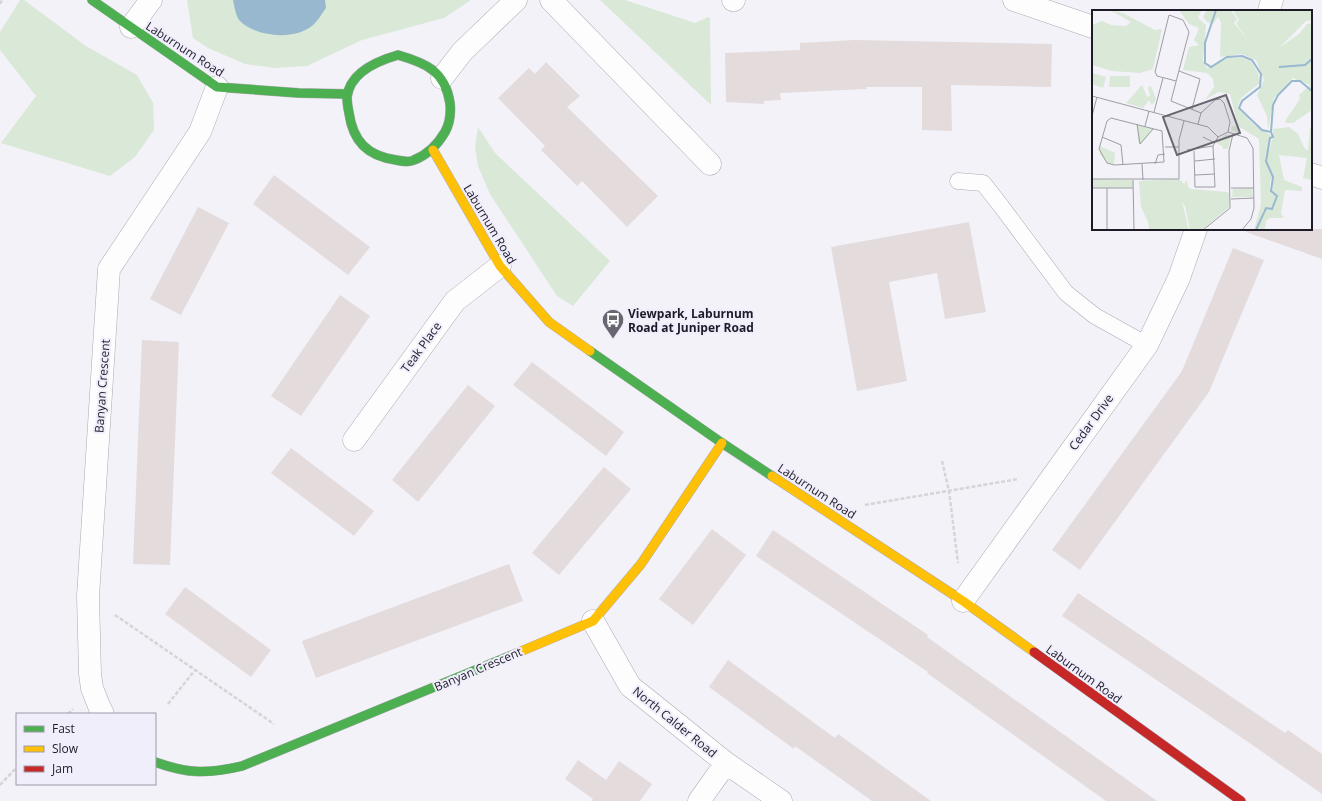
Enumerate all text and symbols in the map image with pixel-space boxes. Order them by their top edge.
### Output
inset map [1092,10,1312,230]
street label: Laburnum Road [143,17,227,81]
street label: Laburnum Road [460,181,520,267]
place label: Viewpark, Laburnum Road at Juniper Road [628,305,754,336]
bus stop icon: Viewpark, Laburnum Road at Juniper Road [600,307,626,340]
street label: Teak Place [397,318,445,376]
street label: Banyan Crescent [90,339,114,433]
street label: Cedar Drive [1065,390,1117,454]
street label: Laburnum Road [775,459,859,523]
street label: Laburnum Road [1043,641,1125,707]
street label: Banyan Crescent [431,643,525,695]
street label: North Calder Road [629,683,721,761]
legend [16,713,156,785]
text: Fast [52,720,75,737]
text: Slow [52,740,79,757]
text: Jam [51,760,73,777]

